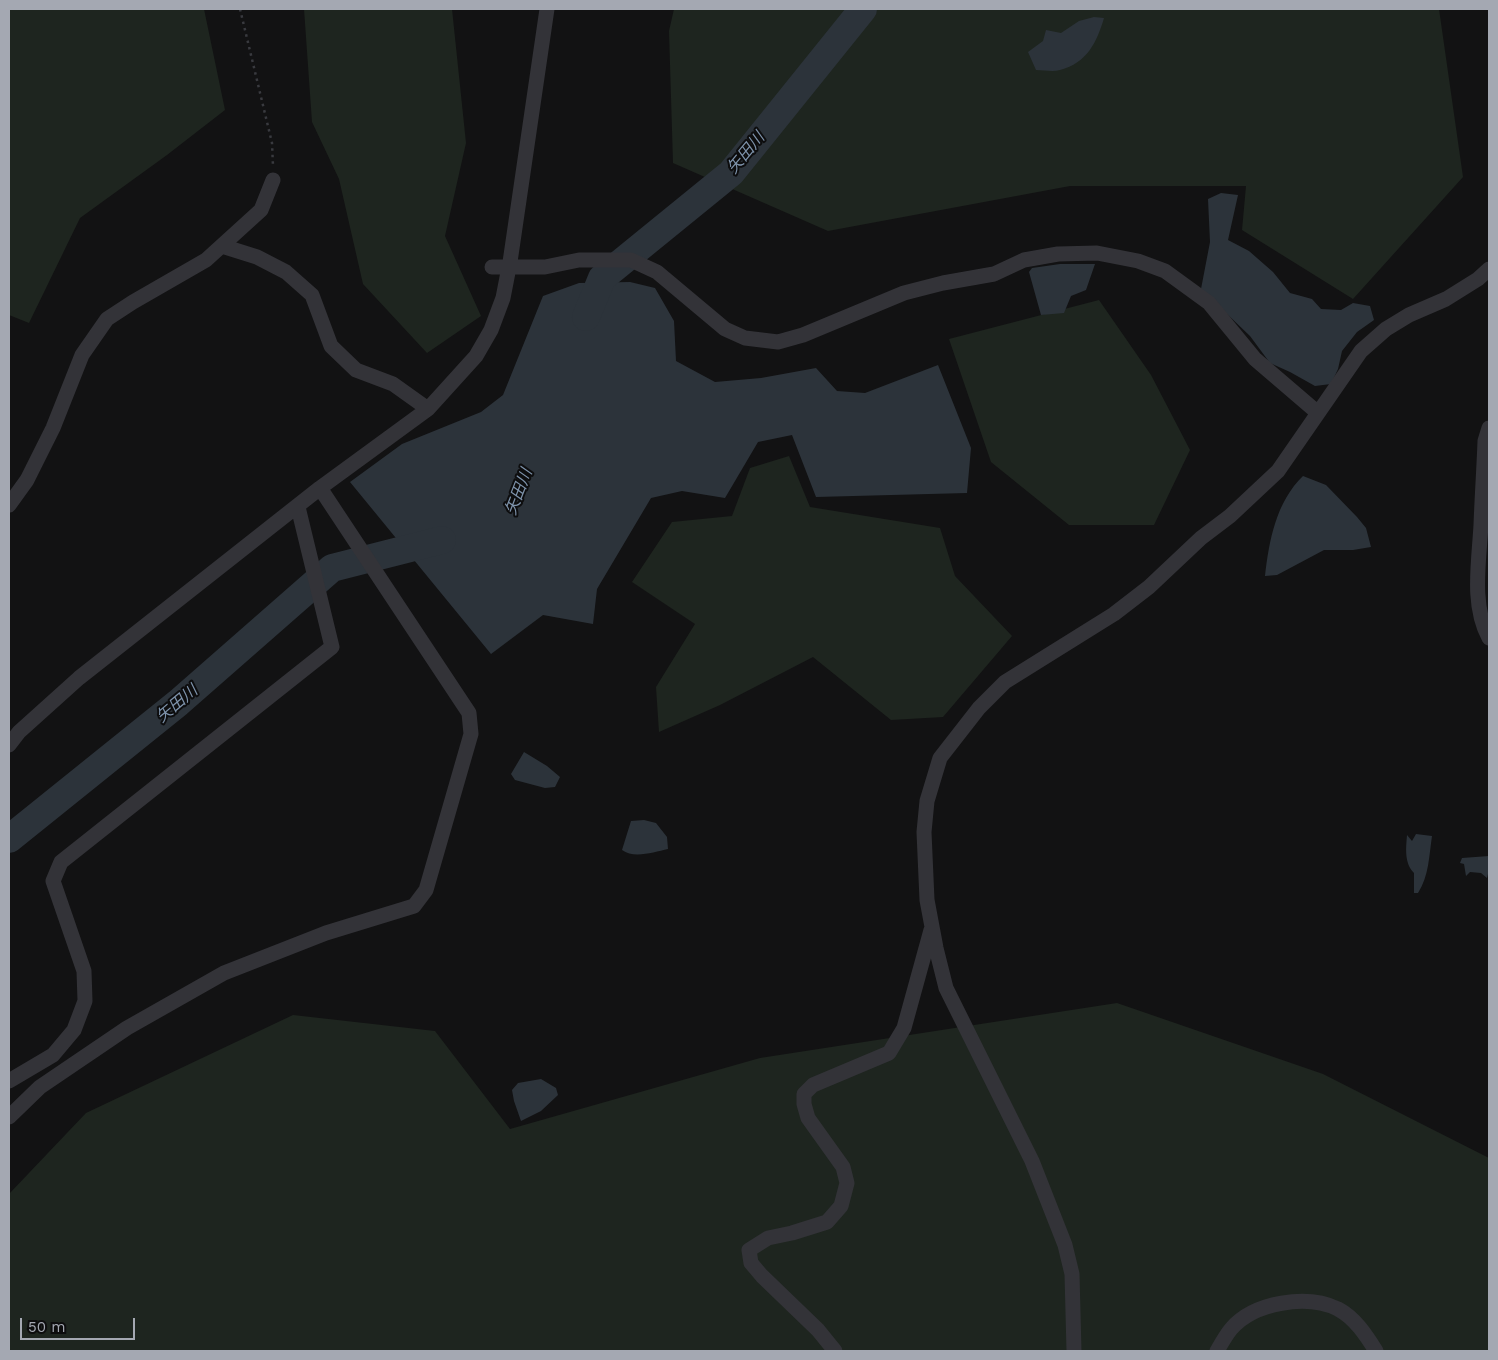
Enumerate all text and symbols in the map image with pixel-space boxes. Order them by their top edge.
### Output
water label: 矢田川 [723,128,769,178]
water label: 矢田川 [501,466,537,518]
water label: 矢田川 [152,681,202,727]
scale bar [22,1308,138,1340]
text: 50 m [28,1318,65,1336]

